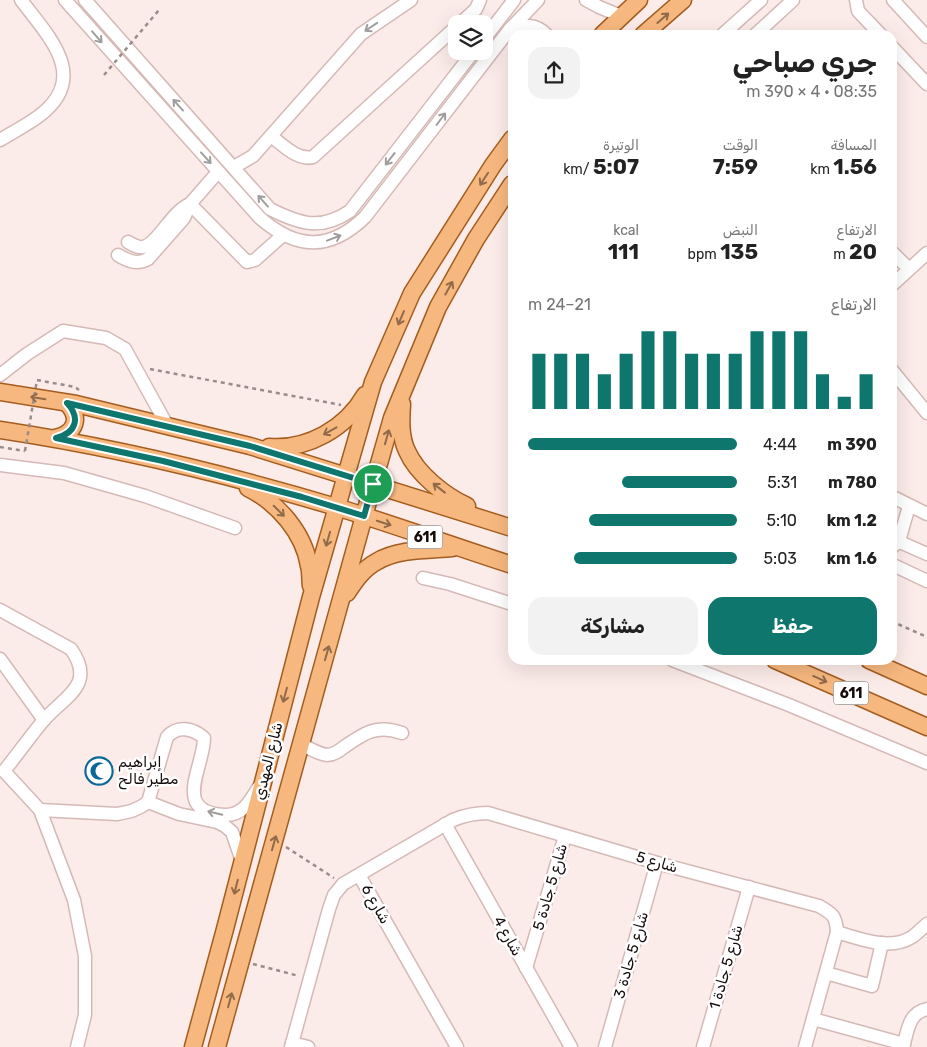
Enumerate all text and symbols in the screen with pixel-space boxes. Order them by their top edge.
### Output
one-way arrow [656,12,669,23]
map controls [448,15,493,60]
button: layers [448,15,493,60]
one-way arrow [364,22,378,32]
one-way arrow [91,30,103,43]
text: جري صباحي [733,46,877,79]
button: share [528,47,580,99]
text: 08:35 · 4 × 390 m [746,82,877,101]
one-way arrow [172,98,184,111]
one-way arrow [435,113,446,126]
text: الوتيرة [603,137,639,154]
text: الوقت [723,137,758,154]
text: المسافة [830,137,877,154]
one-way arrow [200,151,211,164]
one-way arrow [385,152,396,165]
text: 5:07 [593,154,639,179]
text: 7:59 [713,154,758,179]
text: 1.56 [833,154,877,179]
text: /km [563,161,593,178]
text: km [810,161,833,178]
one-way arrow [479,171,489,185]
one-way arrow [257,194,269,207]
text: kcal [613,222,639,239]
text: النبض [723,222,758,239]
text: الارتفاع [837,222,877,239]
one-way arrow [326,233,341,242]
text: 111 [608,239,639,264]
text: 135 [720,239,758,264]
text: 20 [849,239,877,264]
text: bpm [688,246,720,263]
text: m [833,246,849,263]
one-way arrow [445,281,455,295]
text: 21–24 m [528,295,591,314]
text: الارتفاع [831,295,877,314]
one-way arrow [396,310,406,325]
one-way arrow [30,393,46,403]
one-way arrow [323,427,338,436]
one-way arrow [382,430,392,446]
text: 4:44 [763,435,797,454]
text: 390 m [827,435,877,454]
pin [352,463,394,505]
icon: arrive [359,470,387,498]
text: 5:31 [767,473,797,492]
text: 780 m [828,473,877,492]
one-way arrow [432,482,445,493]
one-way arrow [273,505,285,517]
text: 5:10 [766,511,797,530]
text: 1.2 km [827,511,877,530]
one-way arrow [375,519,391,528]
road number: 611 [408,526,442,548]
one-way arrow [323,530,333,546]
text: 5:03 [764,549,797,568]
text: 1.6 km [827,549,877,568]
button: مشاركة [528,597,698,655]
button: حفظ [708,597,877,655]
one-way arrow [322,646,332,662]
one-way arrow [812,675,827,685]
road number: 611 [834,681,868,704]
one-way arrow [280,687,289,703]
street label: شارع المهدي [250,720,288,802]
place label: إبراهيم مطير فالح [118,753,178,790]
mosque icon: إبراهيم مطير فالح [84,756,114,786]
one-way arrow [207,807,223,817]
one-way arrow [269,836,279,852]
street label: شارع 5 جادة 5 [529,842,573,933]
street label: شارع 5 [634,847,680,878]
one-way arrow [231,878,240,894]
street label: شارع 6 [356,881,394,928]
street label: شارع 5 جادة 3 [610,910,654,1001]
street label: شارع 4 [488,913,526,960]
street label: شارع 5 جادة 1 [705,923,749,1012]
one-way arrow [226,992,236,1008]

